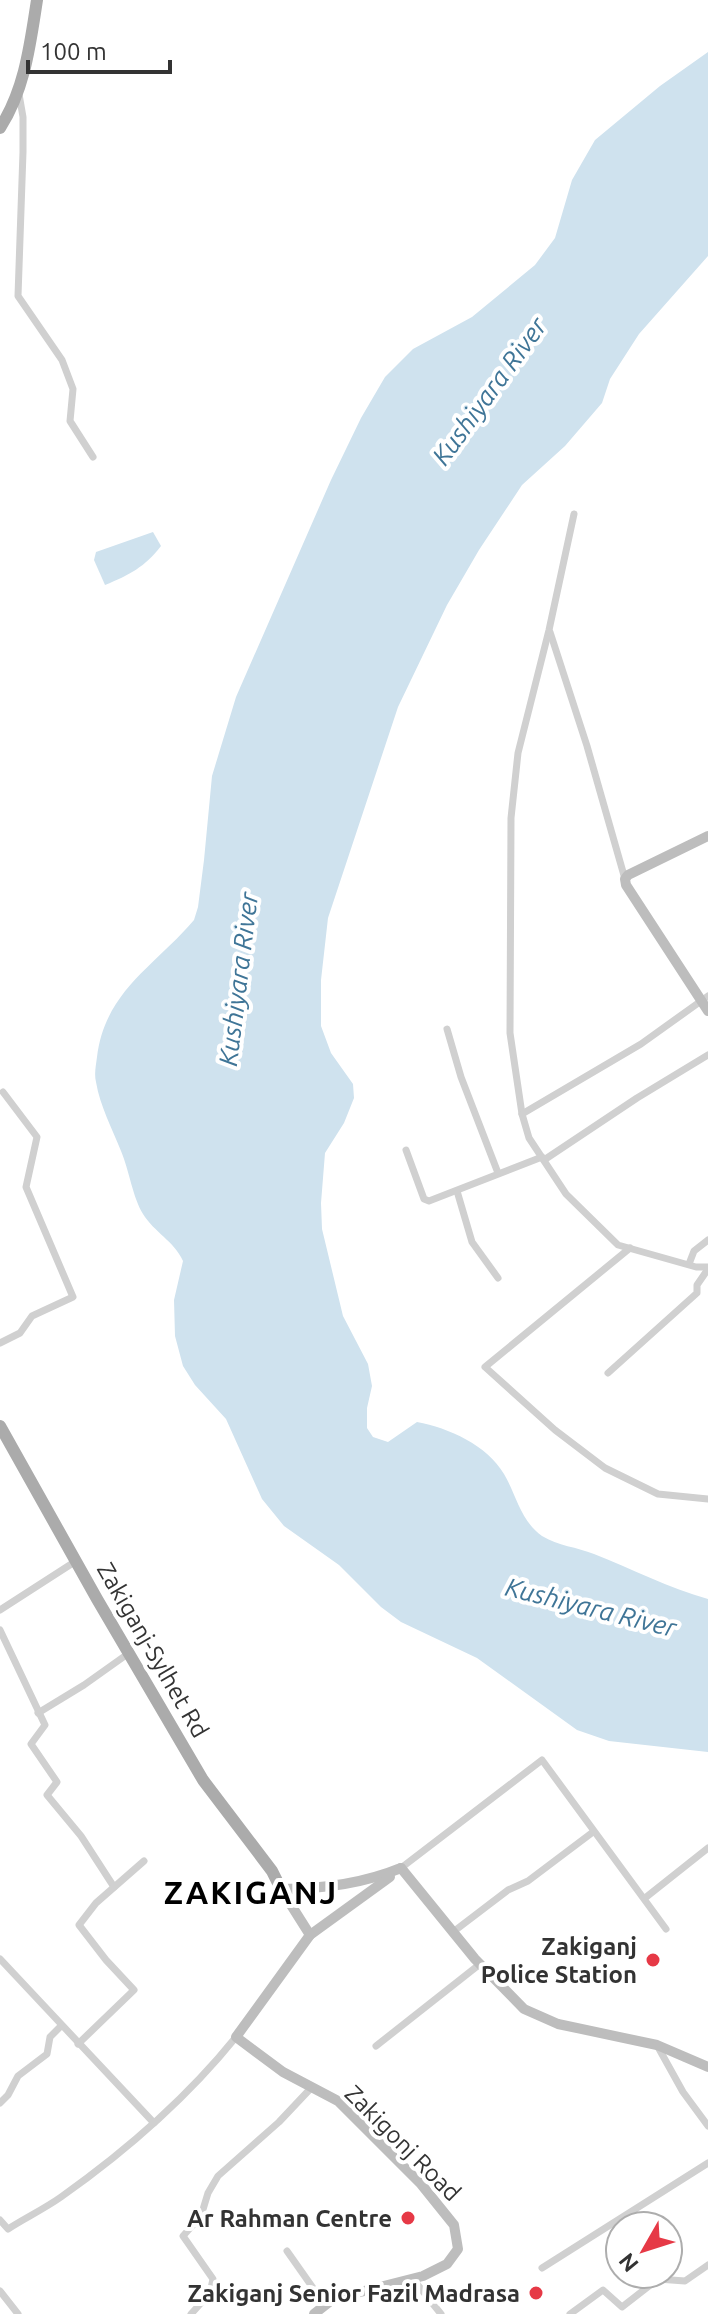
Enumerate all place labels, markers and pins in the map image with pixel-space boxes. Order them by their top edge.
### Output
place label: Zakiganj Police Station [481,1933,637,1988]
marker: Zakiganj Police Station [644,1951,662,1969]
place label: Ar Rahman Centre [187,2205,392,2232]
marker: Ar Rahman Centre [399,2209,417,2227]
place label: Zakiganj Senior Fazil Madrasa [187,2280,520,2307]
marker: Zakiganj Senior Fazil Madrasa [527,2284,545,2302]

